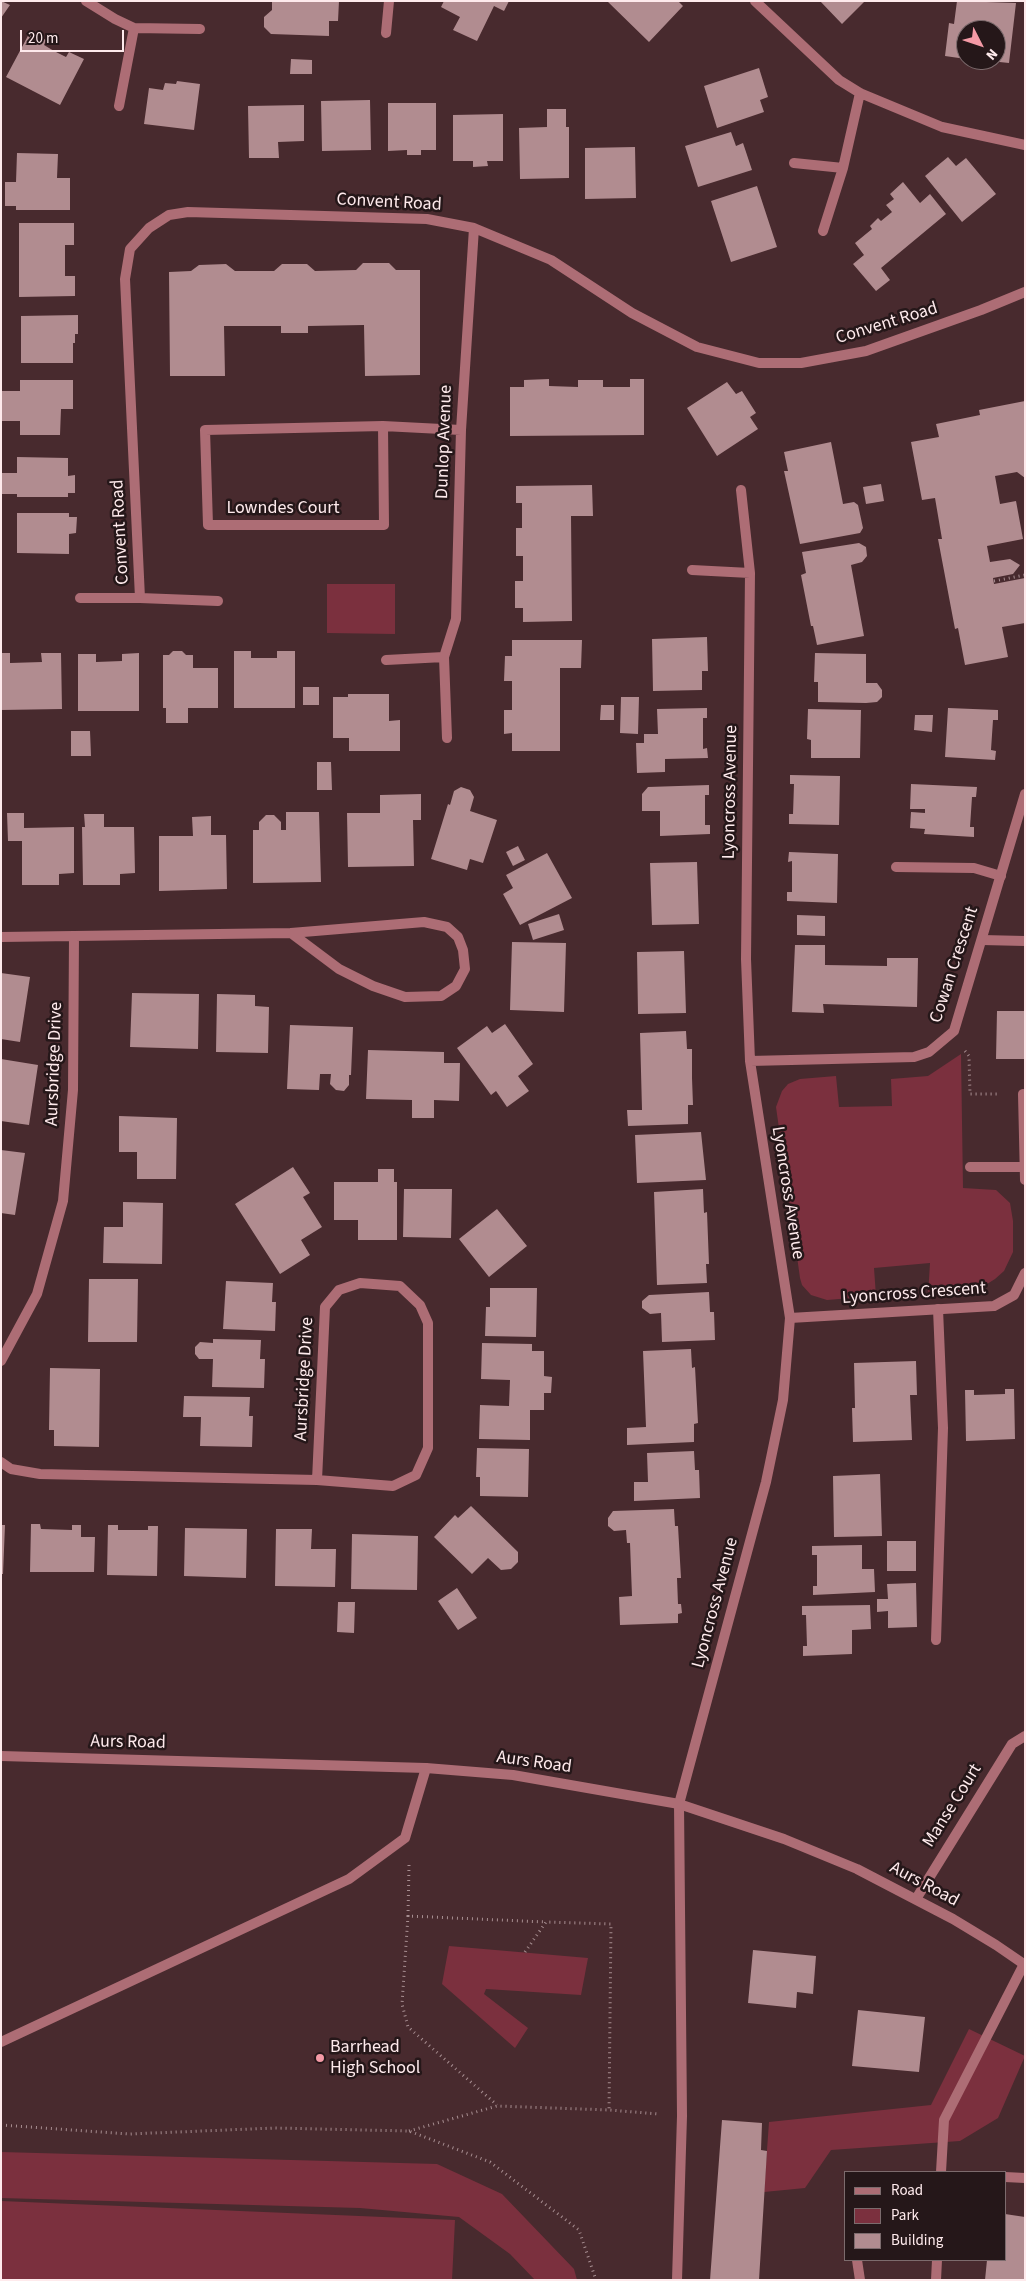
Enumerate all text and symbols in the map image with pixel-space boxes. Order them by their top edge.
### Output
scale bar [22,20,126,52]
north arrow [956,20,1006,70]
text: 20 m [28,28,58,49]
text: N [981,44,1002,64]
street label: Convent Road [336,189,442,217]
street label: Convent Road [833,298,941,350]
street label: Dunlop Avenue [432,385,458,499]
street label: Convent Road [107,479,135,585]
street label: Lowndes Court [226,498,340,520]
street label: Lyoncross Avenue [719,725,743,859]
street label: Cowan Crescent [926,904,984,1026]
street label: Aursbridge Drive [42,1002,68,1126]
street label: Lyoncross Avenue [766,1125,808,1261]
street label: Lyoncross Crescent [841,1278,987,1310]
street label: Aursbridge Drive [291,1316,319,1442]
street label: Lyoncross Avenue [688,1535,744,1671]
street label: Aurs Road [90,1732,166,1754]
street label: Aurs Road [495,1747,573,1779]
street label: Manse Court [919,1760,987,1852]
street label: Aurs Road [886,1858,962,1912]
place label: Barrhead High School [330,2037,420,2080]
marker: Barrhead High School [314,2052,326,2064]
legend [844,2171,1006,2261]
text: Road [891,2180,923,2201]
text: Park [891,2205,919,2226]
text: Building [891,2230,943,2251]

